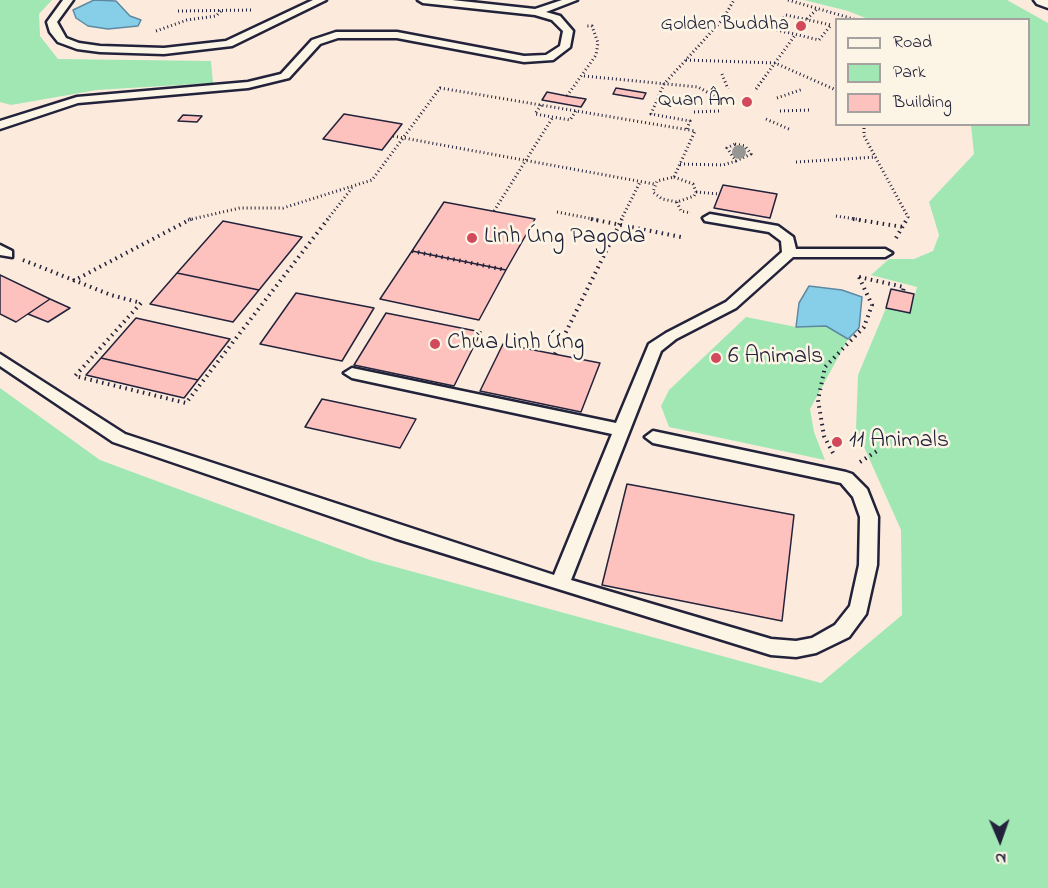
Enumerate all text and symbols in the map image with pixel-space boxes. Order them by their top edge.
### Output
place label: Golden Buddha [661,14,789,38]
legend [835,18,1030,126]
marker: Golden Buddha [794,19,808,33]
text: Road [893,30,932,56]
text: Park [893,60,926,86]
place label: Quan Âm [658,90,735,114]
text: Building [893,90,952,116]
marker: Quan Âm [740,95,754,109]
place label: Linh Úng Pagoda [484,224,645,252]
marker: Linh Úng Pagoda [465,231,479,245]
place label: Chùa Linh Ứng [447,330,584,358]
marker: Chùa Linh Ứng [428,337,442,351]
place label: 6 Animals [728,344,823,372]
marker: 6 Animals [709,351,723,365]
place label: 11 Animals [849,428,949,456]
marker: 11 Animals [830,435,844,449]
north arrow [970,810,1030,870]
text: N [995,846,1006,870]

